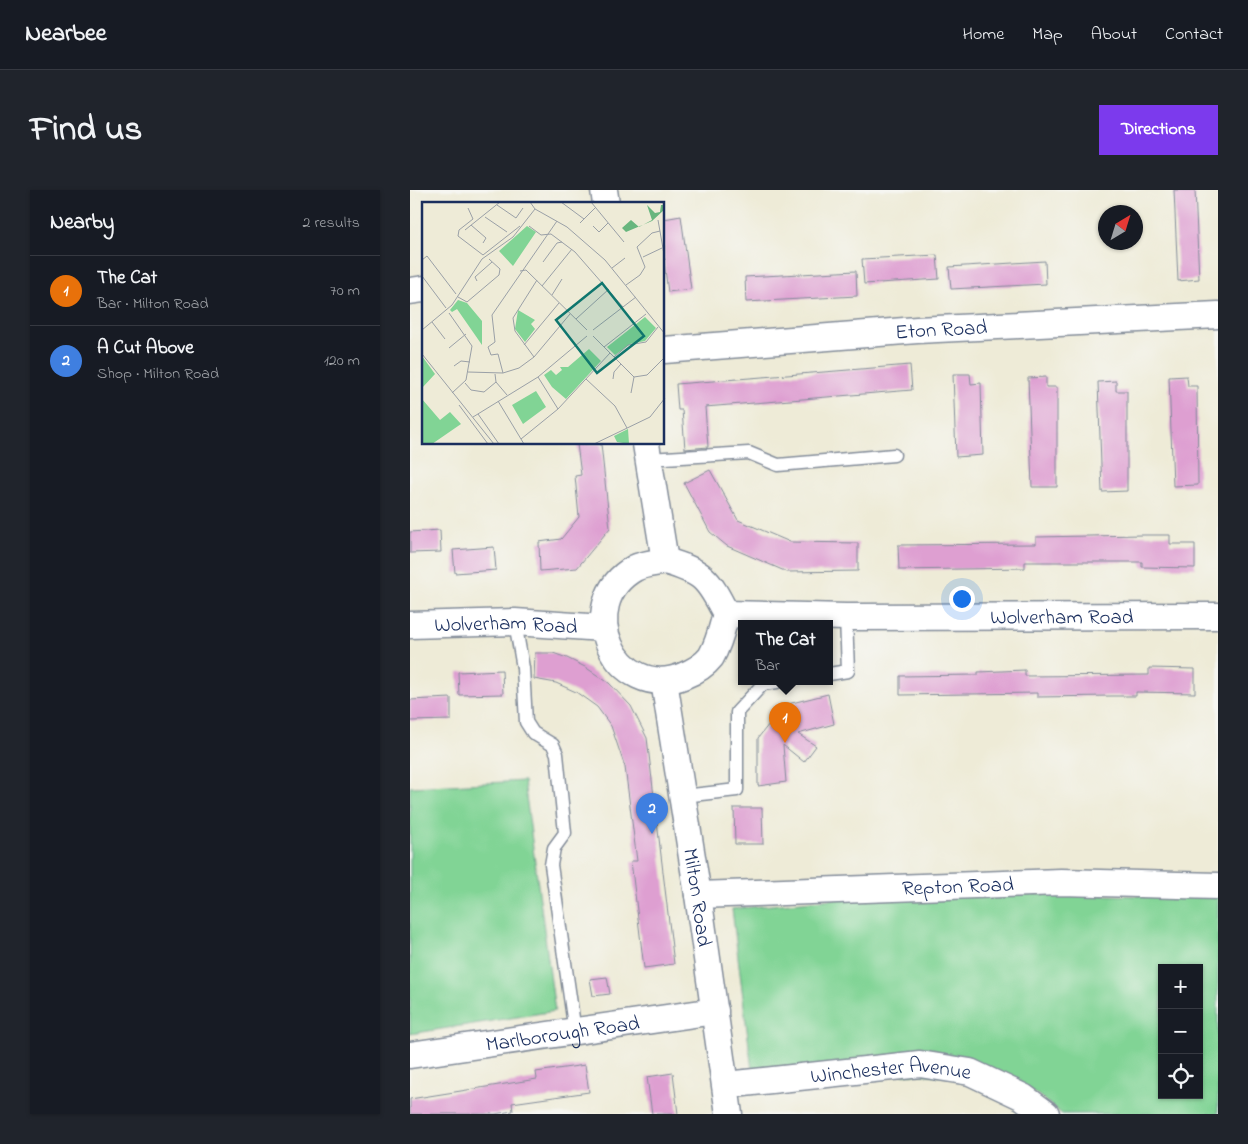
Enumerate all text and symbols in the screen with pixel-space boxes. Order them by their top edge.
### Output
text: Nearbee [25,17,107,52]
text: Home [963,22,1004,48]
text: Map [1032,22,1063,48]
text: About [1091,22,1137,48]
text: Contact [1165,22,1223,48]
text: Find us [30,105,142,156]
button: Directions [1099,105,1218,155]
inset map [422,202,665,445]
north arrow [1098,205,1143,250]
text: Nearby [50,208,114,238]
text: 2 results [302,211,360,235]
text: The Cat [97,265,157,292]
text: 1 [63,279,69,303]
text: 70 m [330,279,360,303]
text: Bar · Milton Road [97,292,208,316]
street label: Eton Road [894,314,988,349]
text: A Cut Above [97,335,194,362]
text: 2 [62,349,70,373]
text: 120 m [324,349,360,373]
text: Shop · Milton Road [97,362,219,386]
your location [949,586,975,612]
street label: Wolverham Road [990,603,1134,634]
street label: Wolverham Road [434,609,579,643]
popup [738,620,833,685]
text: The Cat [755,627,816,654]
text: Bar [755,654,780,678]
pin: 1 [769,702,801,743]
pin: 2 [636,793,668,834]
street label: Milton Road [674,846,718,949]
street label: Repton Road [902,871,1014,905]
map controls [1158,964,1203,1099]
button: + [1158,964,1203,1009]
street label: Marlborough Road [484,1009,642,1061]
button: − [1158,1009,1203,1054]
street label: Winchester Avenue [809,1051,974,1093]
button: locate [1158,1054,1203,1099]

